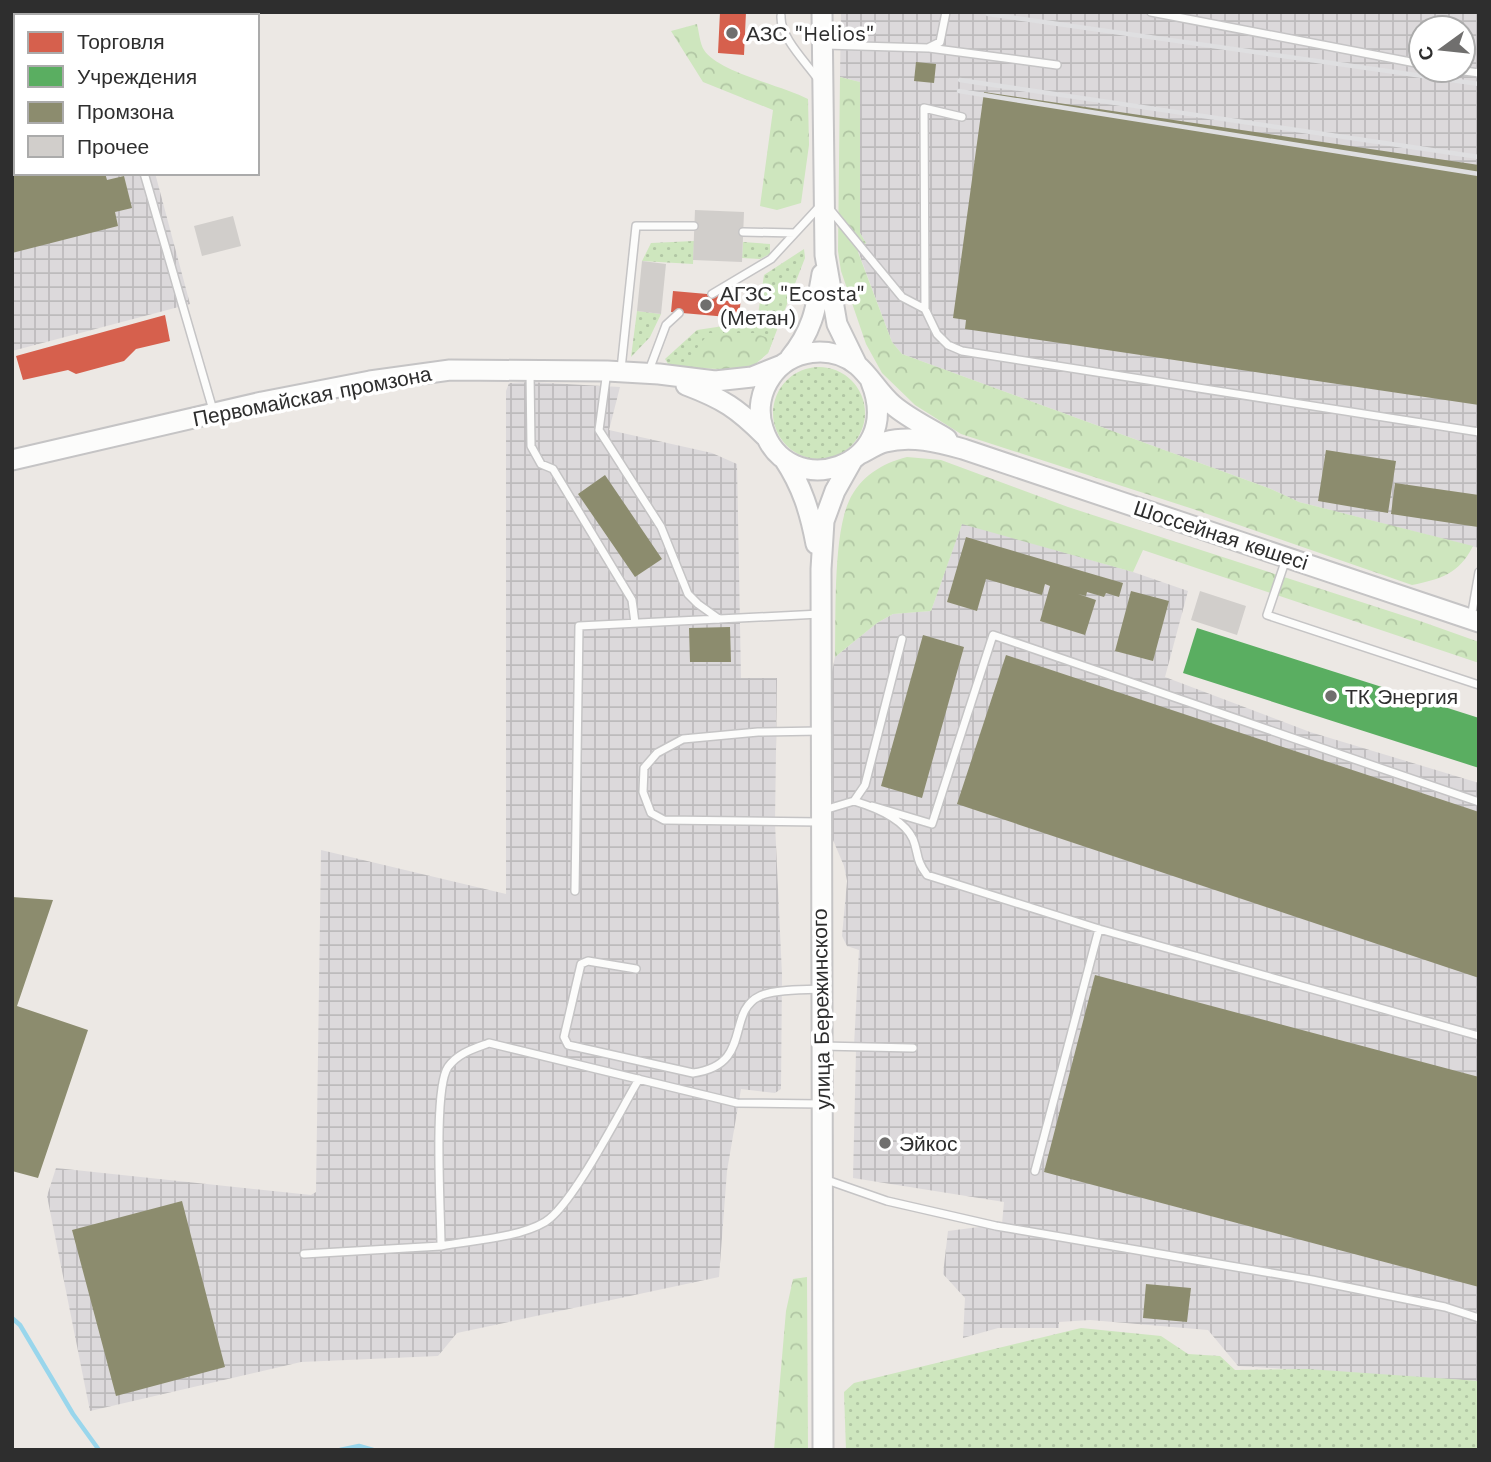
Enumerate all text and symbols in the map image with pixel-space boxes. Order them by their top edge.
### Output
legend [14,14,259,175]
north arrow [1407,14,1477,84]
place label: АЗС "Helios" [746,21,874,46]
marker: АЗС "Helios" [724,25,740,41]
text: Торговля [77,29,165,54]
text: С [1413,43,1439,63]
text: Учреждения [77,64,197,89]
text: Промзона [77,99,174,124]
text: Прочее [77,134,149,159]
place label: АГЗС "Ecosta" (Метан) [720,281,865,330]
marker: АГЗС "Ecosta" (Метан) [698,297,714,313]
street label: Первомайская промзона [191,361,434,431]
street label: Шоссейная көшесі [1131,495,1311,575]
place label: ТК Энергия [1345,684,1458,709]
marker: ТК Энергия [1323,688,1339,704]
street label: улица Бережинского [807,908,835,1110]
place label: Эйкос [899,1131,957,1156]
marker: Эйкос [877,1135,893,1151]

